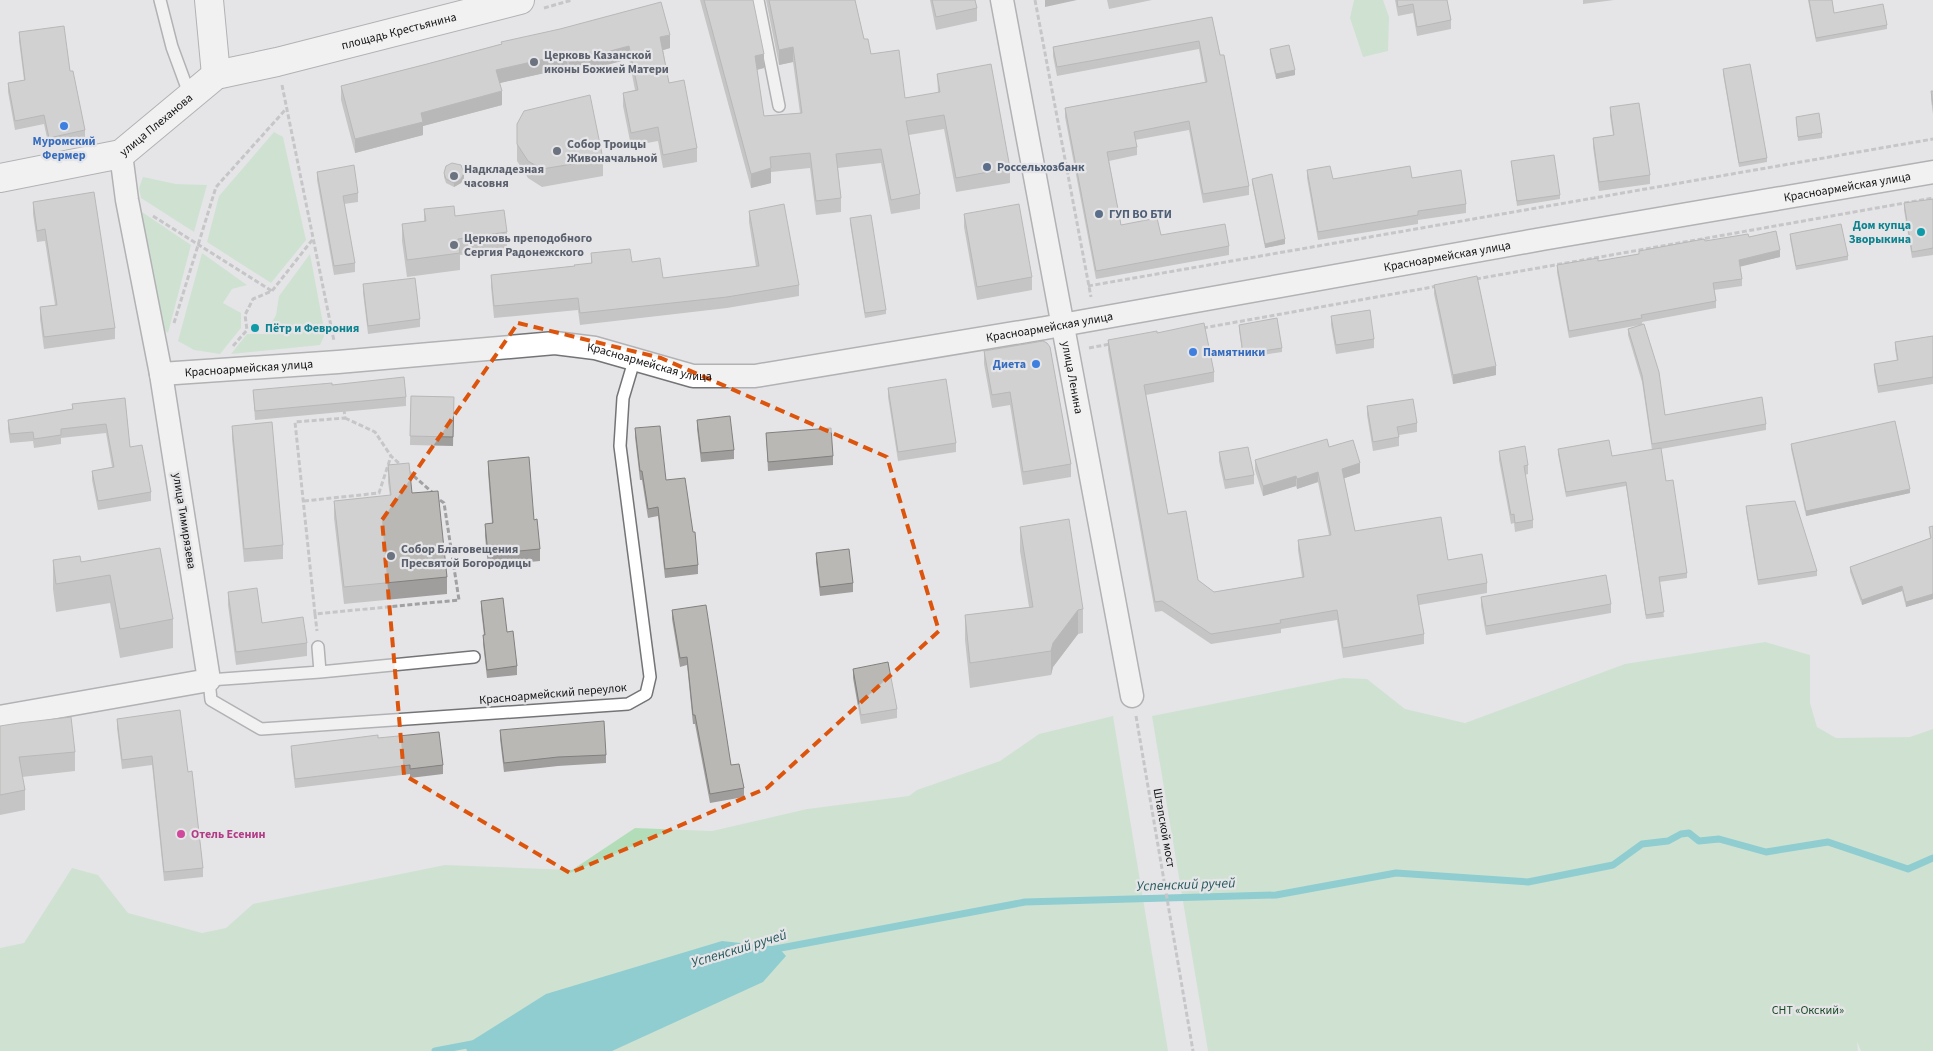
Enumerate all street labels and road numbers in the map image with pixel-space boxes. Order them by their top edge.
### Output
street label: площадь Крестьянина [339,8,458,54]
street label: улица Плеханова [116,89,196,160]
street label: Красноармейская улица [1782,167,1912,206]
street label: Красноармейская улица [1382,236,1512,276]
street label: Красноармейская улица [985,307,1114,346]
street label: Красноармейская улица [586,339,712,385]
street label: улица Ленина [1057,340,1088,415]
street label: Красноармейская улица [184,355,314,381]
street label: улица Тимирязева [168,472,200,570]
street label: Красноармейский переулок [479,679,628,709]
street label: Штапской мост [1149,787,1179,869]

